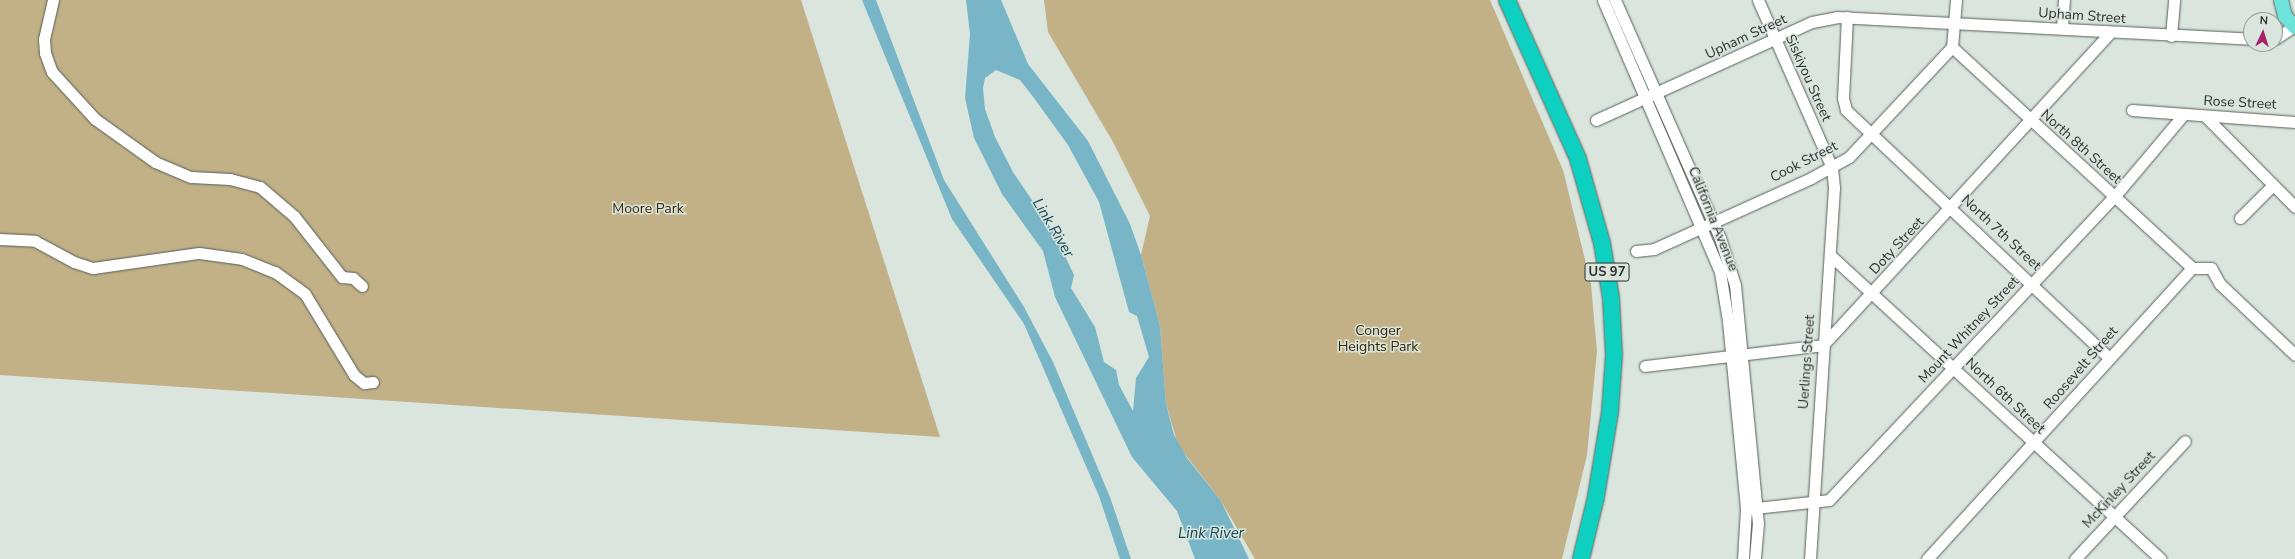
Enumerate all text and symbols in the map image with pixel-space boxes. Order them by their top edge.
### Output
street label: Upham Street [2038,5,2126,27]
street label: Upham Street [1703,11,1789,63]
north arrow [2243,12,2283,52]
text: N [2259,13,2268,28]
street label: Siskiyou Street [1781,32,1835,124]
street label: Rose Street [2203,93,2277,113]
street label: North 8th Street [2037,106,2125,188]
street label: Cook Street [1768,138,1840,186]
street label: California Avenue [1684,164,1742,274]
street label: North 7th Street [1958,192,2044,274]
water label: Link River [1028,195,1078,261]
park label: Moore Park [612,201,684,217]
street label: Doty Street [1866,214,1928,278]
road number: US 97 [1584,261,1630,283]
street label: Mount Whitney Street [1915,273,2023,387]
street label: Uerlings Street [1795,314,1819,410]
park label: Conger Heights Park [1338,323,1418,356]
street label: Roosevelt Street [2041,323,2121,413]
street label: North 6th Street [1962,355,2048,437]
street label: McKinley Street [2079,448,2159,532]
water label: Link River [1178,525,1244,543]

